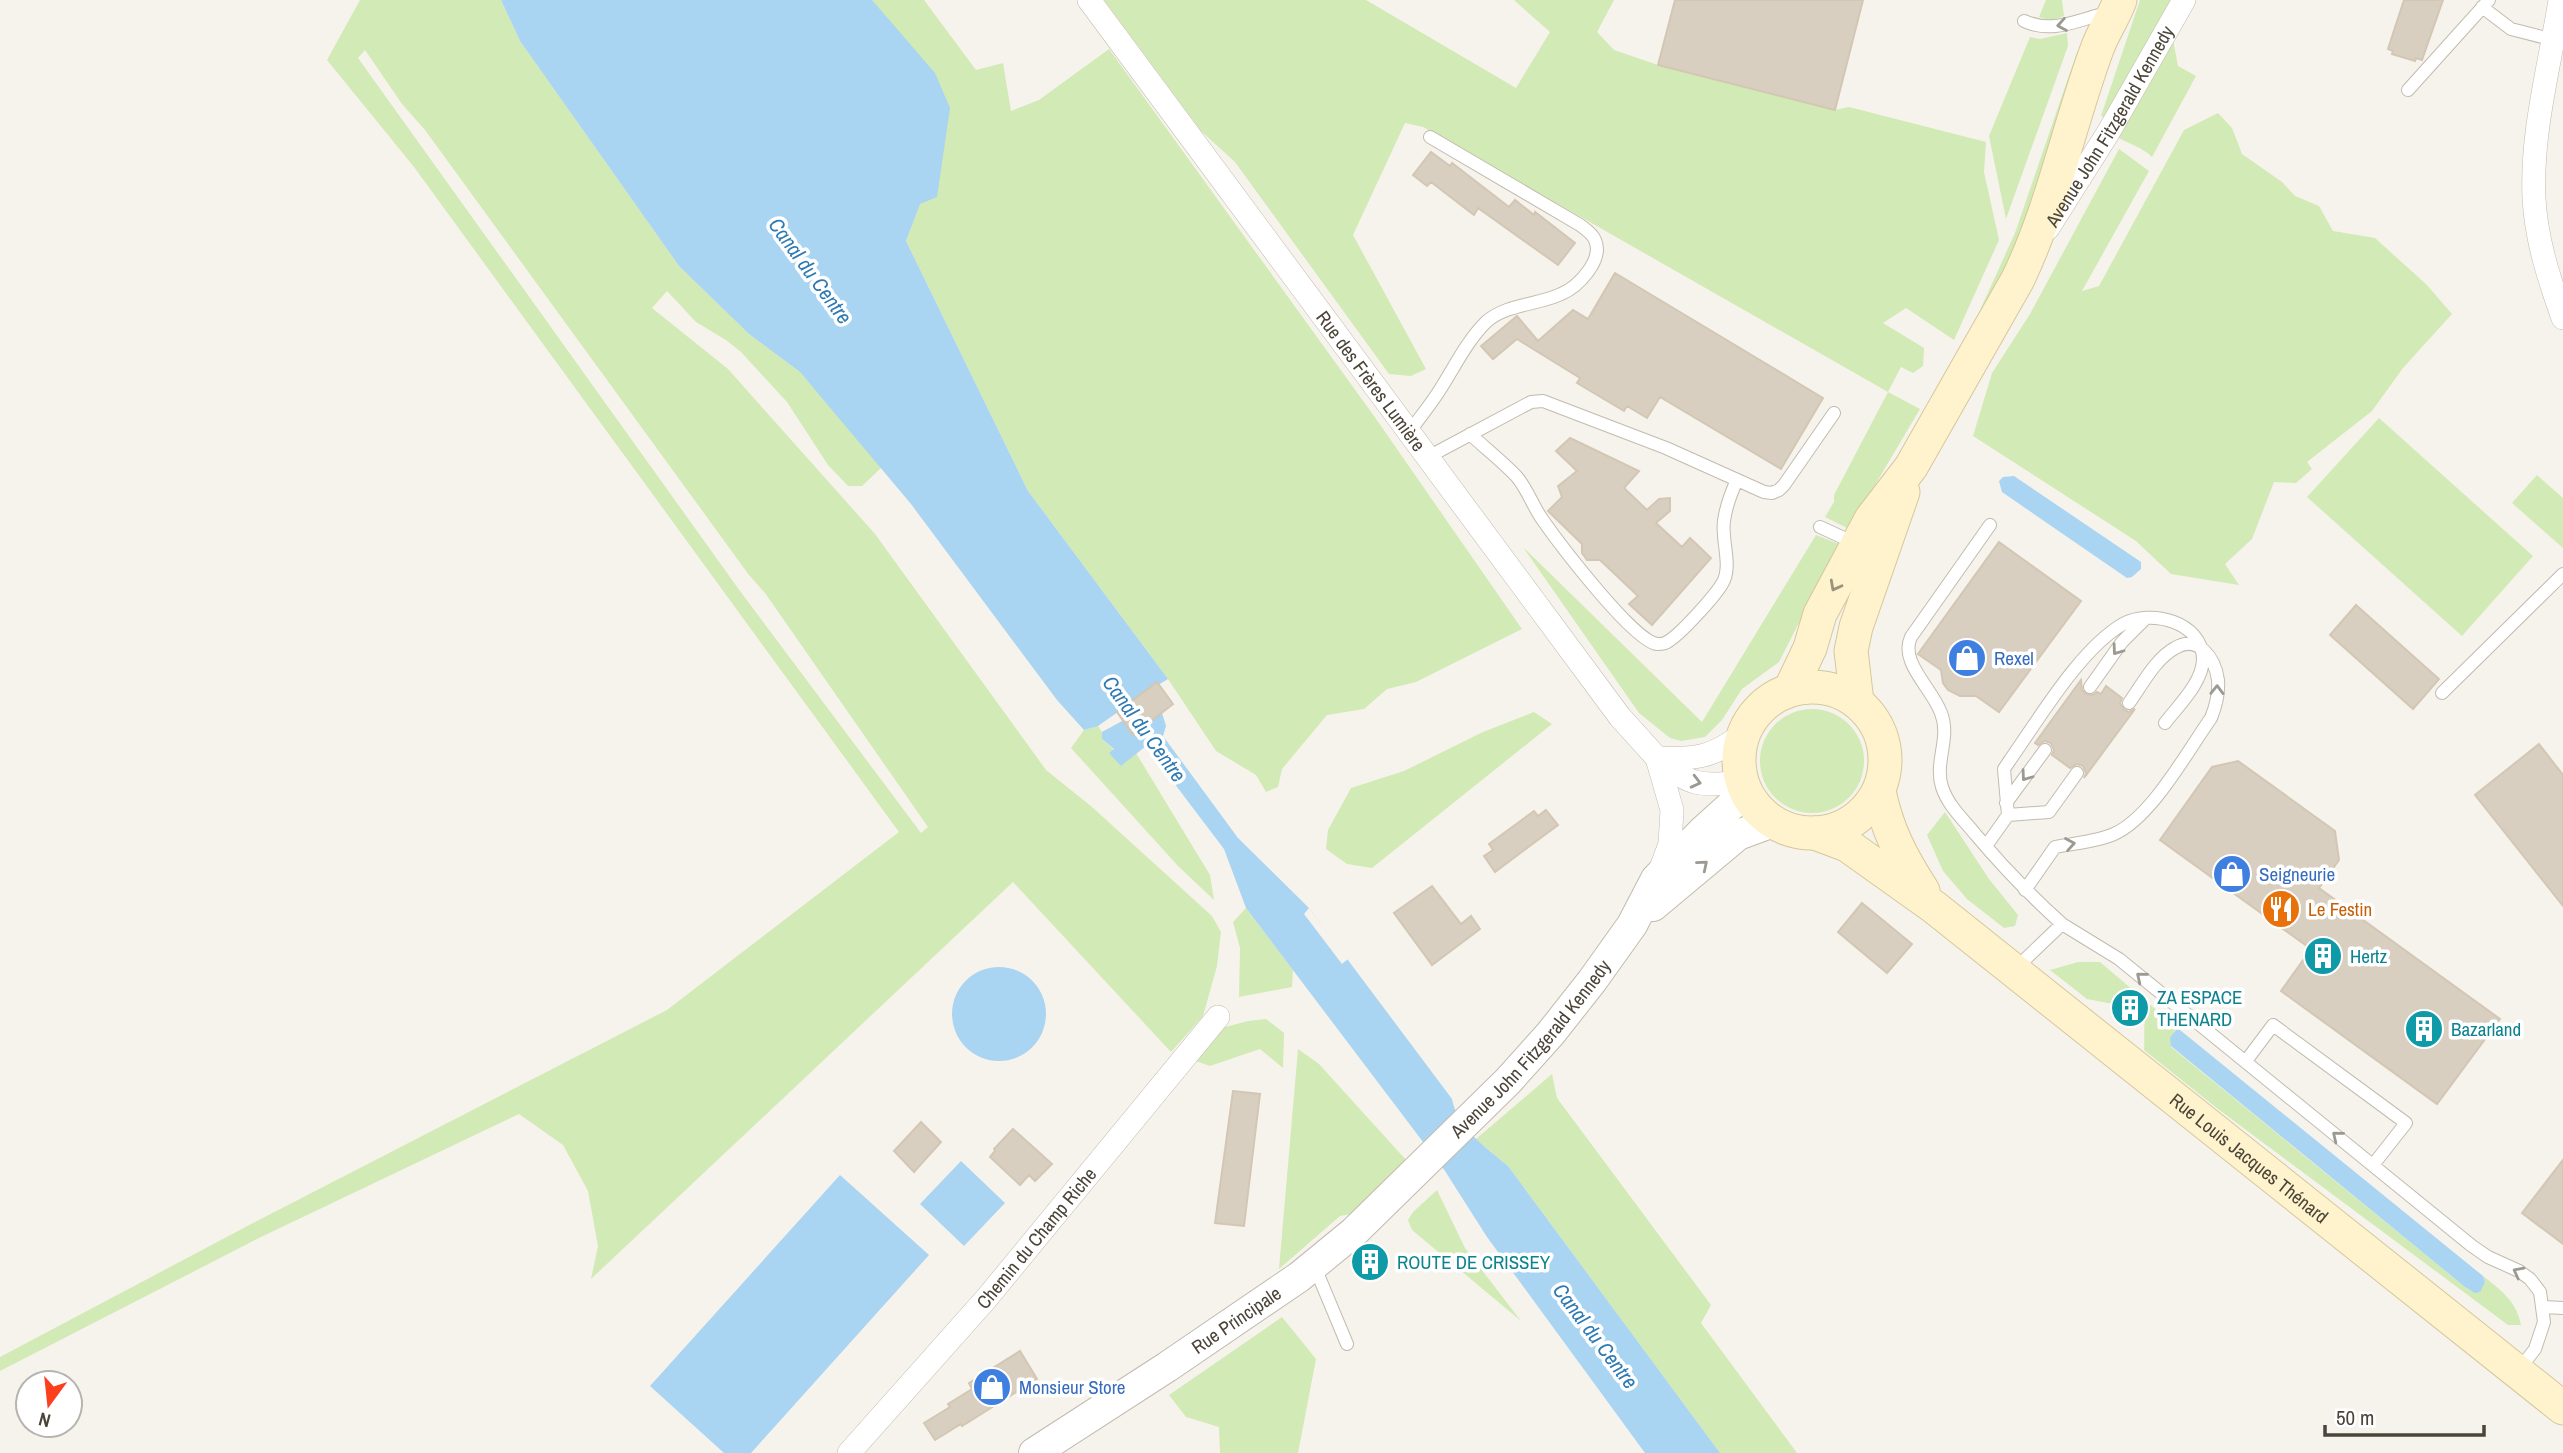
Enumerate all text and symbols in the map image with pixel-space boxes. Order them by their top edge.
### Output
one-way arrow [2056,17,2068,32]
street label: Avenue John Fitzgerald Kennedy [2039,21,2180,233]
water label: Canal du Centre [762,211,859,330]
street label: Rue des Frères Lumière [1310,305,1432,457]
one-way arrow [1830,579,1843,591]
shop icon: Rexel [1946,637,1988,679]
one-way arrow [2113,642,2125,655]
place label: Rexel [1994,645,2034,671]
water label: Canal du Centre [1096,669,1193,788]
one-way arrow [2209,684,2225,695]
one-way arrow [2021,769,2034,781]
one-way arrow [1690,774,1702,788]
one-way arrow [2065,837,2076,852]
shop icon: Seigneurie [2211,853,2253,895]
one-way arrow [1694,861,1707,873]
place label: Seigneurie [2259,861,2335,887]
restaurant icon: Le Festin [2260,888,2302,930]
place label: Le Festin [2308,896,2372,922]
building icon: Hertz [2302,935,2344,977]
place label: Hertz [2350,943,2387,969]
street label: Avenue John Fitzgerald Kennedy [1444,954,1616,1144]
one-way arrow [2137,972,2149,985]
place label: ZA ESPACE THENARD [2157,984,2242,1032]
building icon: ZA ESPACE THENARD [2109,987,2151,1029]
building icon: Bazarland [2403,1008,2445,1050]
place label: Bazarland [2451,1016,2521,1042]
street label: Rue Louis Jacques Thénard [2165,1087,2334,1229]
one-way arrow [2333,1131,2345,1144]
street label: Chemin du Champ Riche [970,1162,1102,1314]
building icon: ROUTE DE CRISSEY [1349,1241,1391,1283]
place label: ROUTE DE CRISSEY [1397,1249,1551,1275]
one-way arrow [2513,1267,2525,1281]
water label: Canal du Centre [1546,1277,1645,1394]
street label: Rue Principale [1186,1280,1286,1360]
shop icon: Monsieur Store [971,1366,1013,1408]
north arrow [14,1369,84,1439]
place label: Monsieur Store [1019,1374,1126,1400]
scale bar [2325,1394,2484,1438]
text: 50 m [2336,1403,2374,1432]
text: N [36,1406,53,1434]

